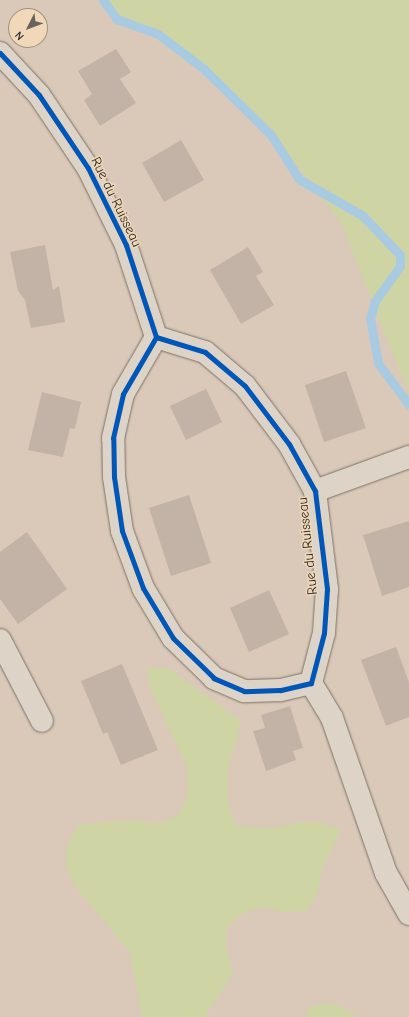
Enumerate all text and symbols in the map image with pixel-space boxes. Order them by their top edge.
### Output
north arrow [8,8,48,48]
text: N [12,29,27,43]
street label: Rue du Ruisseau [87,154,145,250]
street label: Rue du Ruisseau [295,496,321,596]

